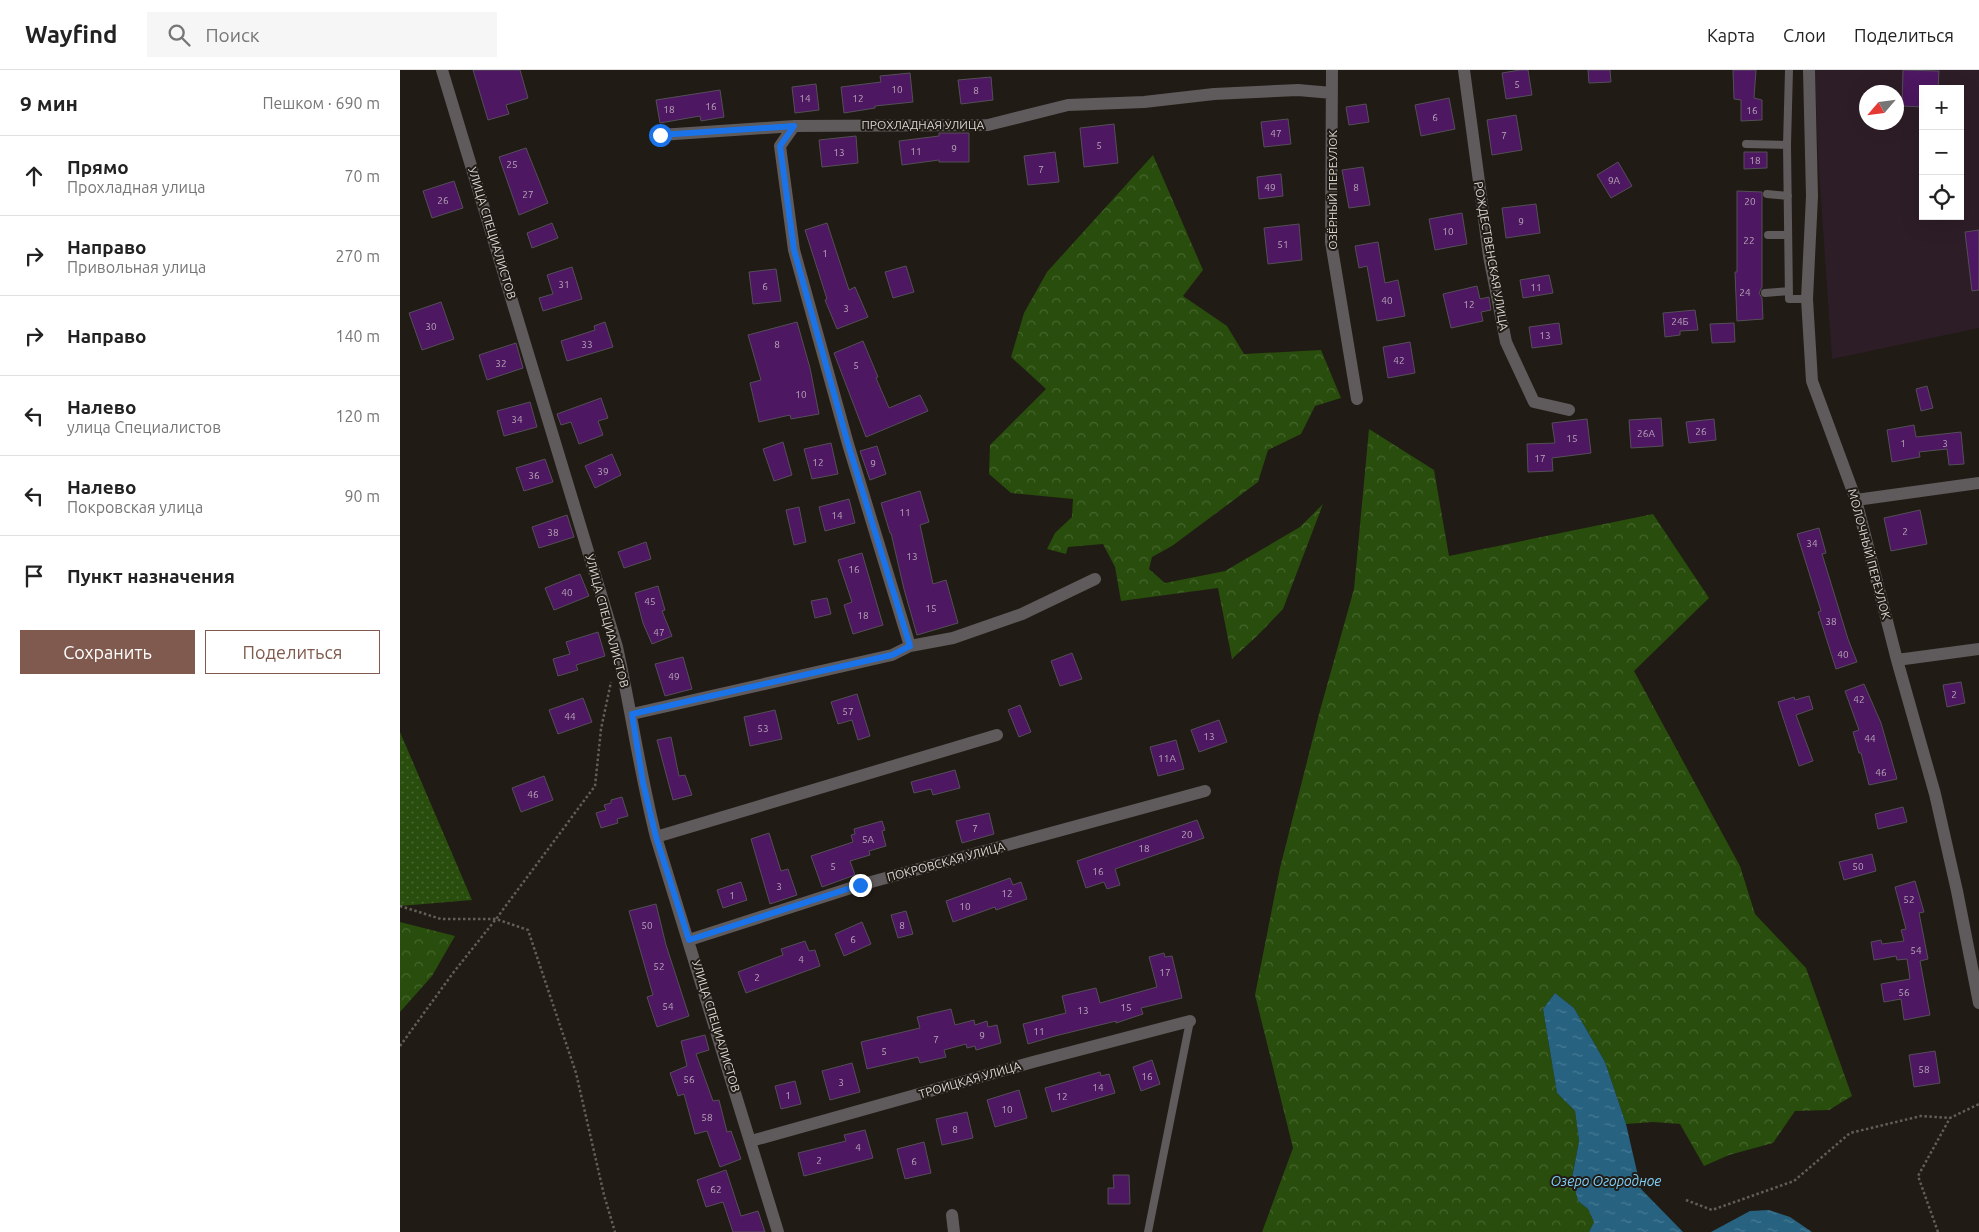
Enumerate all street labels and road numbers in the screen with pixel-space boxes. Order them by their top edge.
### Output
street label: ПРОХЛАДНАЯ УЛИЦА [862,118,985,131]
street label: ОЗЁРНЫЙ ПЕРЕУЛОК [1326,130,1339,250]
street label: УЛИЦА СПЕЦИАЛИСТОВ [466,165,519,301]
street label: РОЖДЕСТВЕНСКАЯ УЛИЦА [1472,180,1511,332]
street label: МОЛОЧНЫЙ ПЕРЕУЛОК [1846,487,1893,621]
street label: УЛИЦА СПЕЦИАЛИСТОВ [583,553,632,689]
street label: ПОКРОВСКАЯ УЛИЦА [885,839,1007,884]
street label: УЛИЦА СПЕЦИАЛИСТОВ [690,958,743,1094]
street label: ТРОИЦКАЯ УЛИЦА [917,1059,1023,1100]

